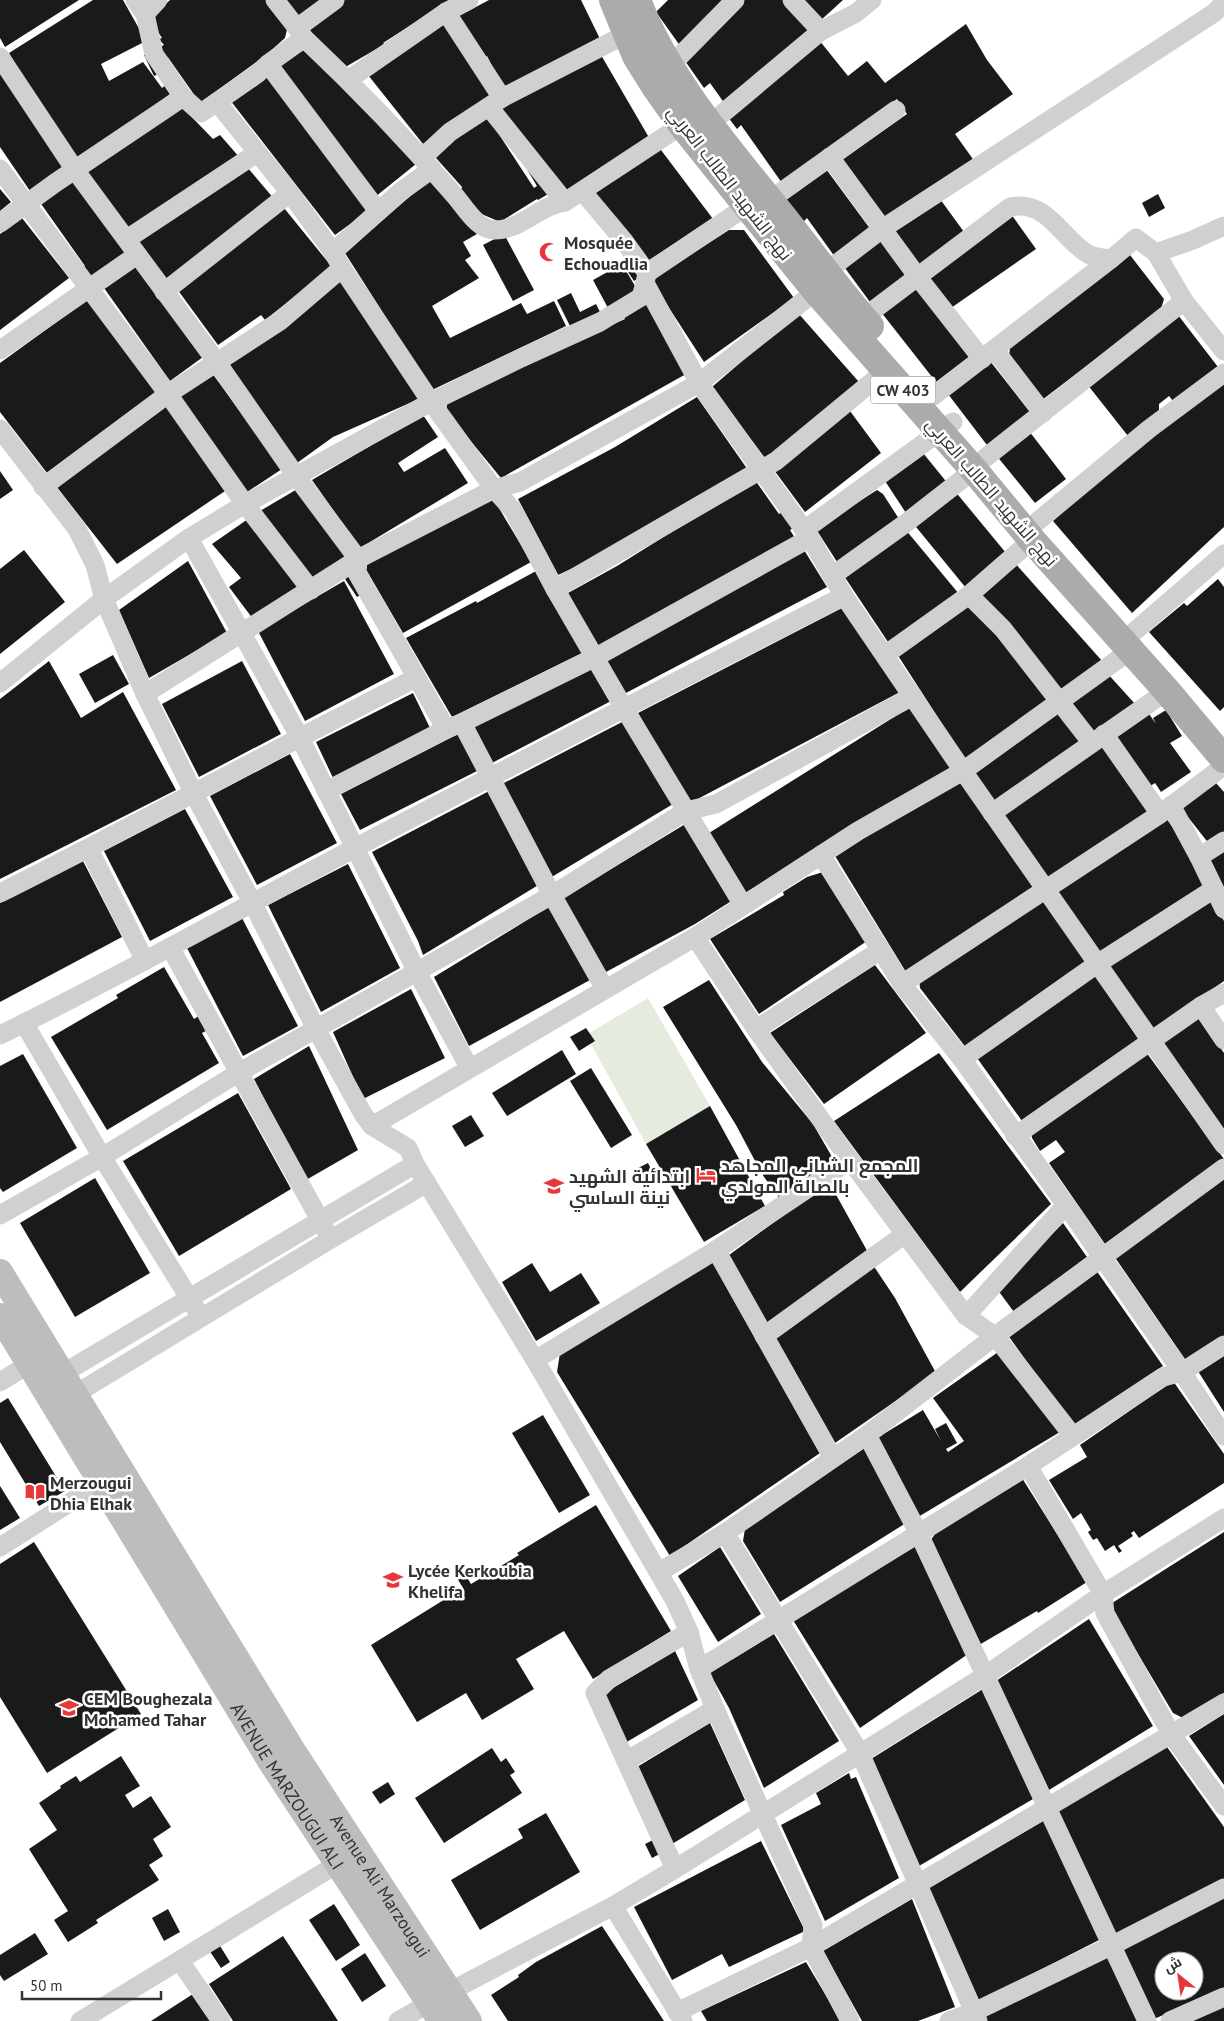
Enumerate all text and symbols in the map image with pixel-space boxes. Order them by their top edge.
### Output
street label: نهج الشهيد الطالب العربي [660,101,798,267]
place label: Mosquée Echouadlia [564,231,648,275]
mosque icon: Mosquée Echouadlia [538,241,560,263]
road number: CW 403 [870,376,936,404]
street label: نهج الشهيد الطالب العربي [919,413,1063,573]
place label: المجمع الشباني المجاهد بالصالة المولدي [721,1154,918,1201]
hotel icon: المجمع الشباني المجاهد بالصالة المولدي [695,1164,717,1186]
place label: ابتدائية الشهيد نينة الساسي [569,1165,690,1212]
school or university icon: ابتدائية الشهيد نينة الساسي [543,1175,565,1197]
place label: Merzougui Dhia Elhak [50,1471,132,1515]
library icon: Merzougui Dhia Elhak [24,1481,46,1503]
place label: Lycée Kerkoubia Khelifa [408,1559,532,1603]
school or university icon: Lycée Kerkoubia Khelifa [382,1569,404,1591]
place label: CEM Boughezala Mohamed Tahar [84,1687,212,1731]
school or university icon: CEM Boughezala Mohamed Tahar [58,1697,80,1719]
street label: AVENUE MARZOUGUI ALI [226,1698,350,1874]
street label: Avenue Ali Marzougui [326,1809,436,1962]
north arrow [1154,1951,1204,2001]
text: ش [1160,1952,1185,1977]
scale bar [22,1968,161,2000]
text: 50 m [30,1976,63,1995]

